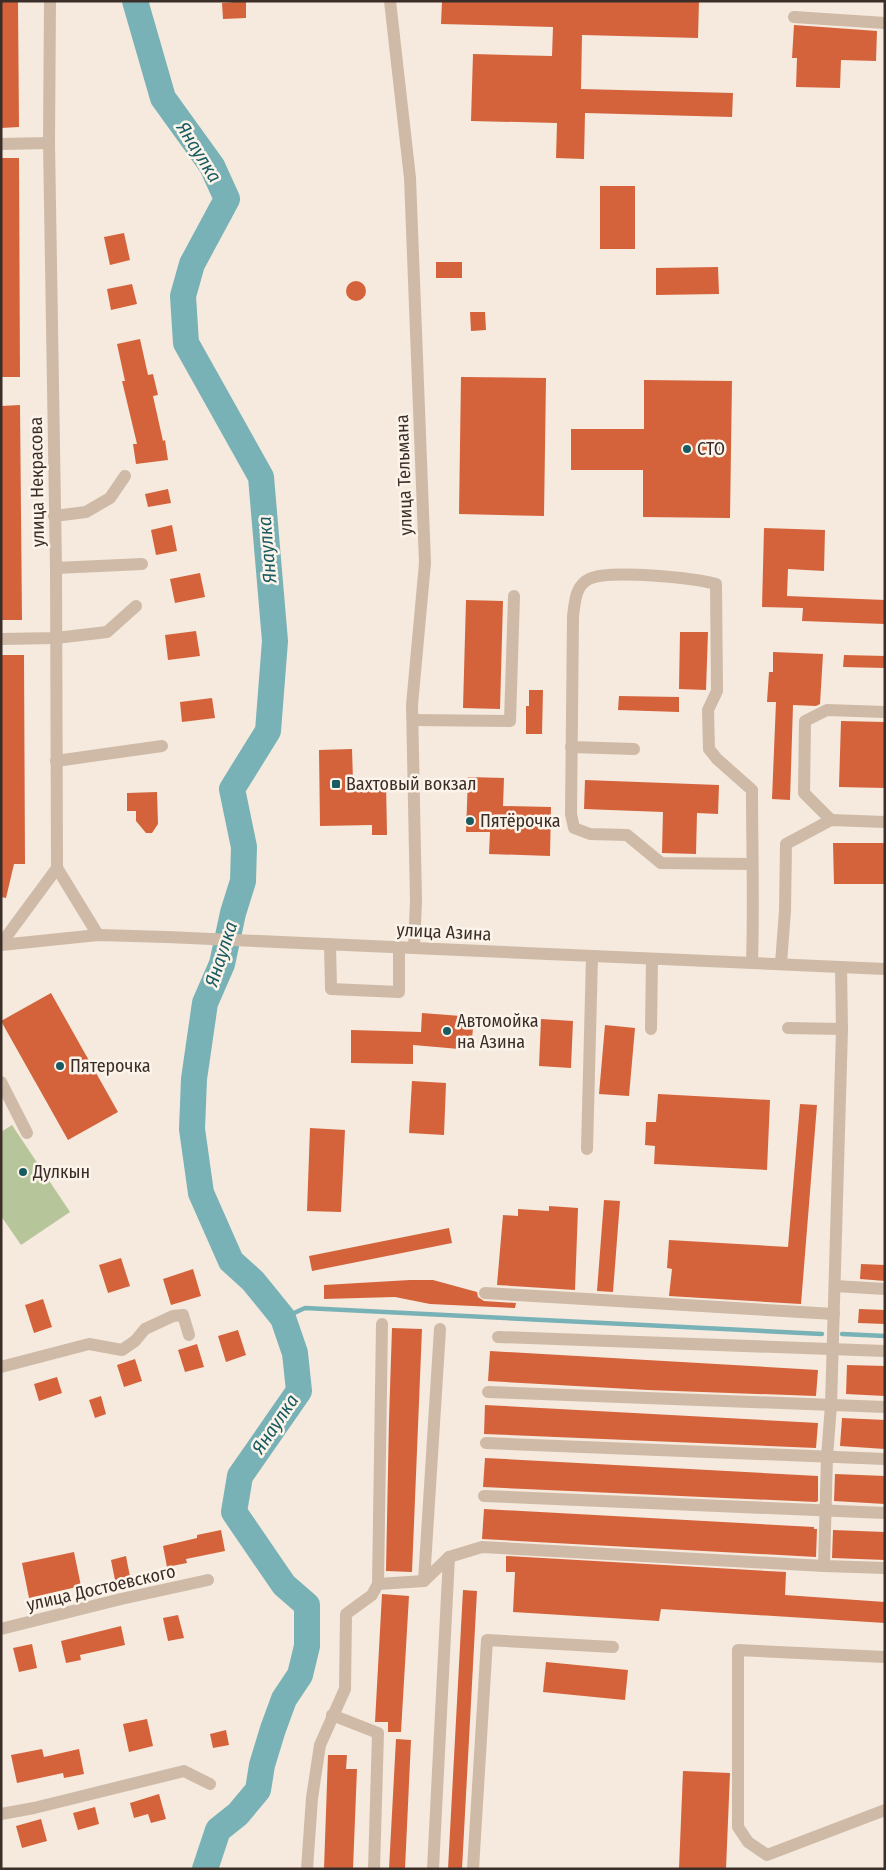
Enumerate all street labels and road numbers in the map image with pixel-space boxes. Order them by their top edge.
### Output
street label: улица Тельмана [391,414,417,536]
street label: улица Некрасова [25,416,49,547]
street label: улица Азина [396,919,492,945]
street label: улица Достоевского [24,1560,178,1616]

